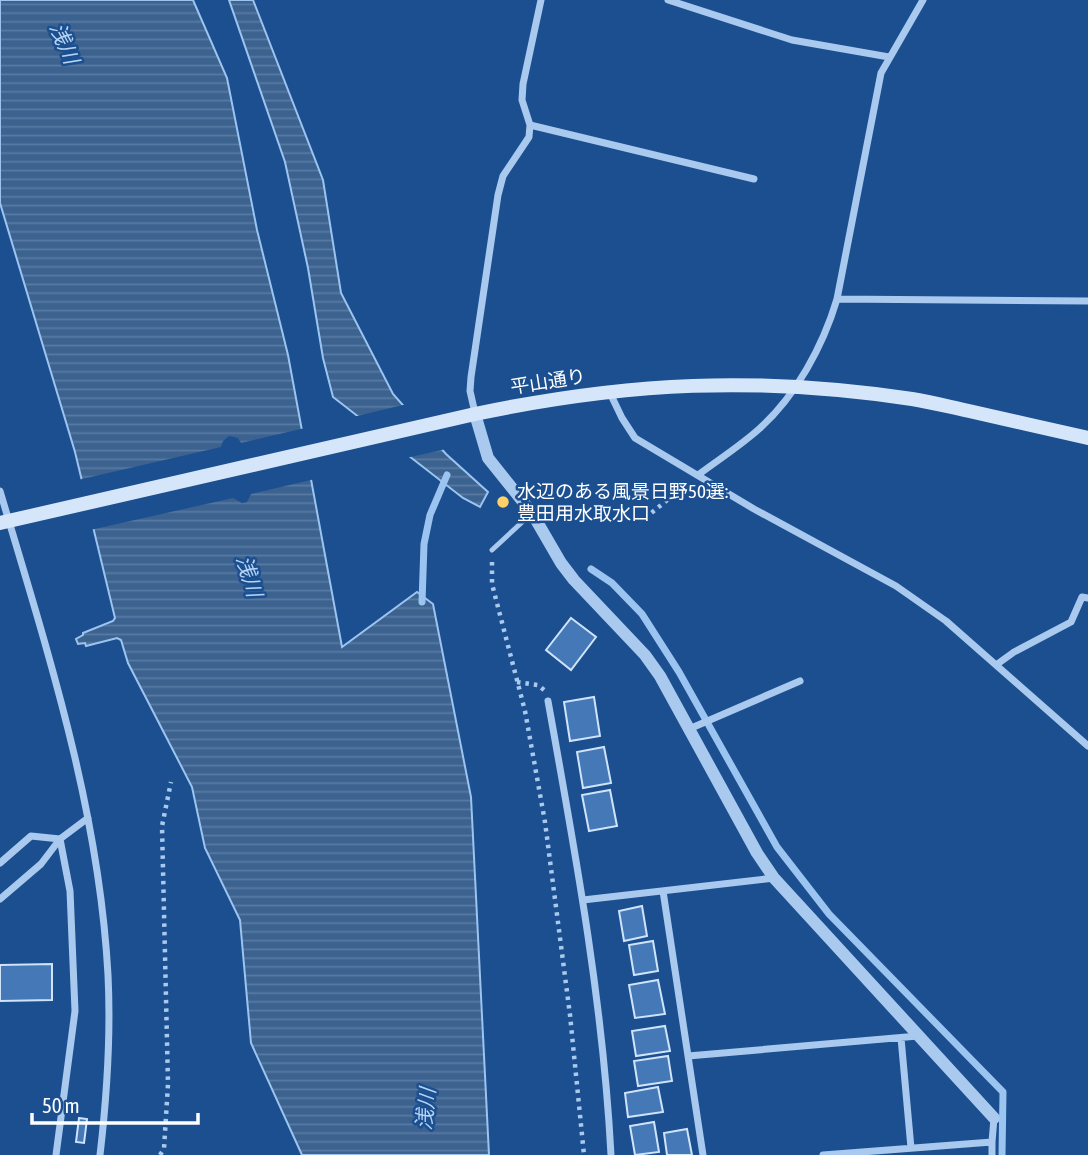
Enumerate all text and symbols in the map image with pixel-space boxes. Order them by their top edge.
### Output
water label: 浅川 [46,19,85,69]
street label: 平山通り [509,364,587,398]
place label: 水辺のある風景日野50選: 豊田用水取水口 [517,480,728,524]
marker: 水辺のある風景日野50選: 豊田用水取水口 [495,494,511,510]
water label: 浅川 [232,552,268,602]
scale bar [32,1082,198,1126]
water label: 浅川 [411,1085,439,1131]
text: 50 m [42,1093,80,1117]

